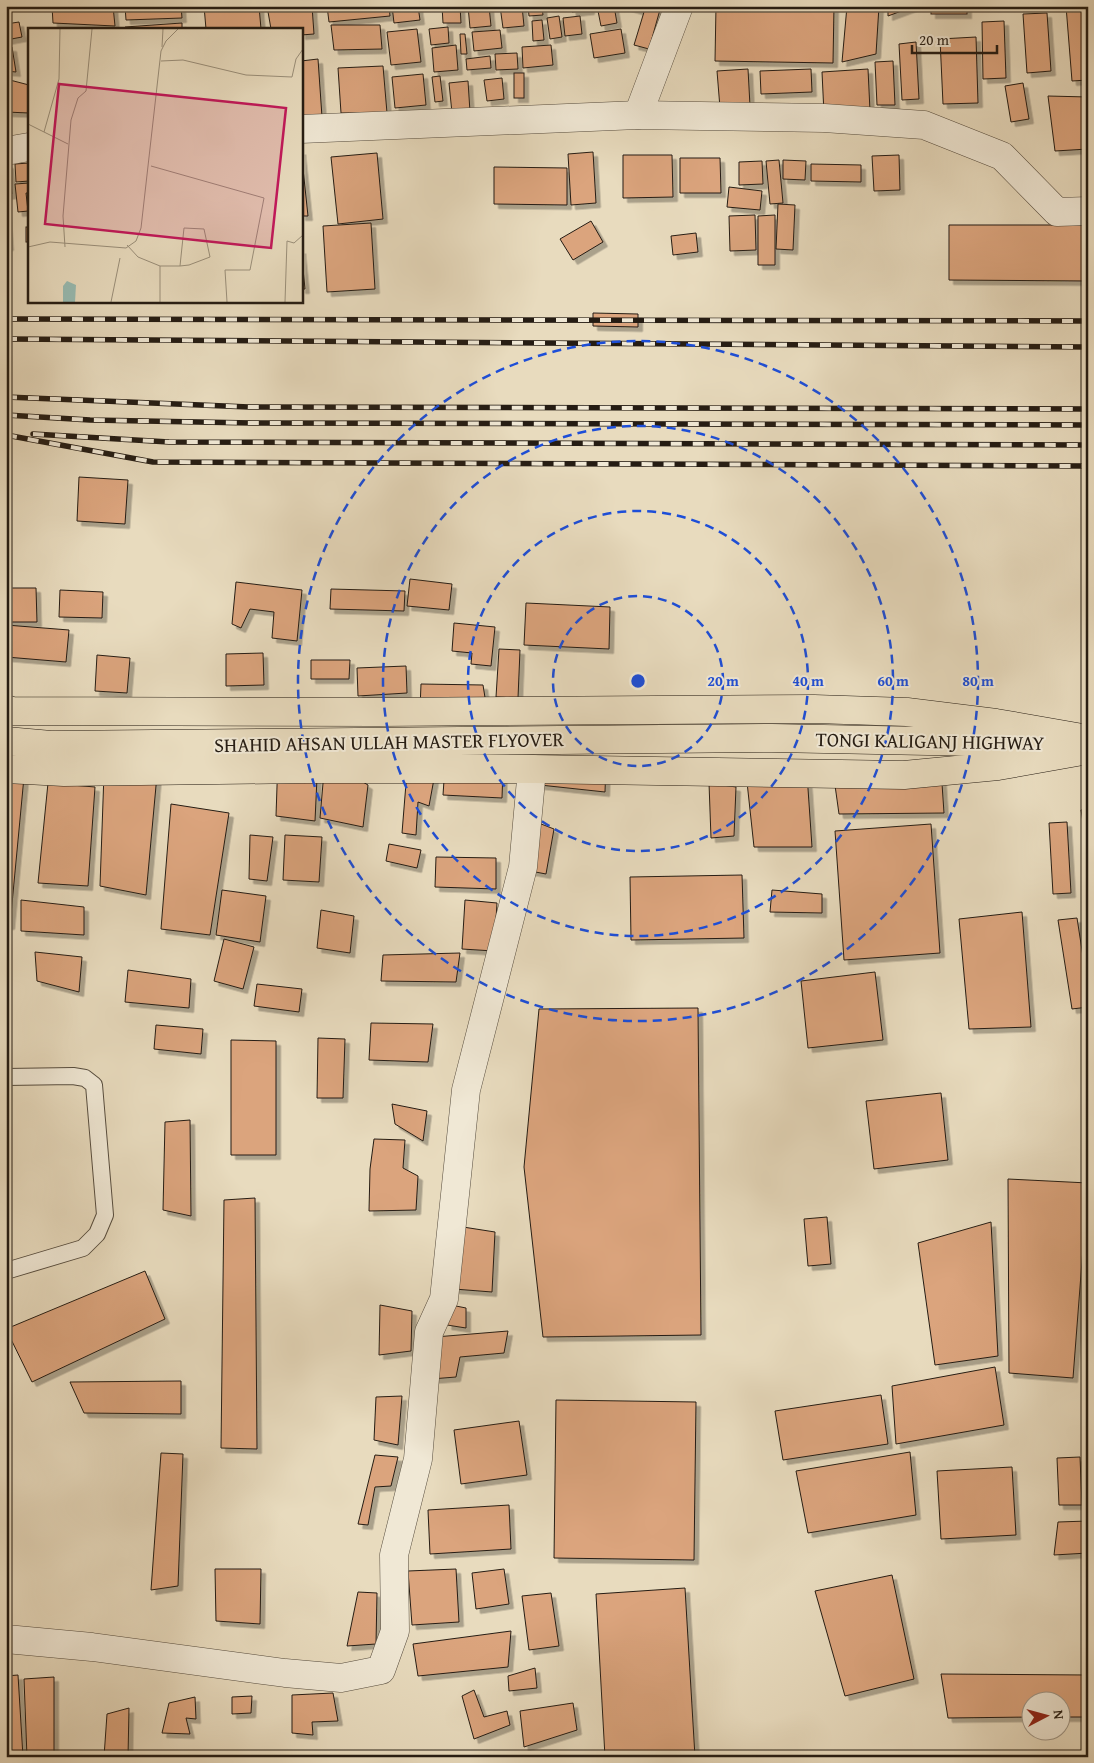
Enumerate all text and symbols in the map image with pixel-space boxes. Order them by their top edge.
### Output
scale bar [912,22,996,54]
inset map [28,28,302,302]
text: 20 m [919,29,950,50]
text: 20 m [707,670,739,691]
text: 40 m [792,670,824,691]
text: 60 m [877,670,909,691]
text: 80 m [962,670,994,691]
centre of rings [629,672,647,690]
street label: SHAHID AHSAN ULLAH MASTER FLYOVER [214,724,564,759]
street label: TONGI KALIGANJ HIGHWAY [815,724,1045,757]
north arrow [1022,1690,1072,1740]
text: N [1048,1709,1069,1721]

